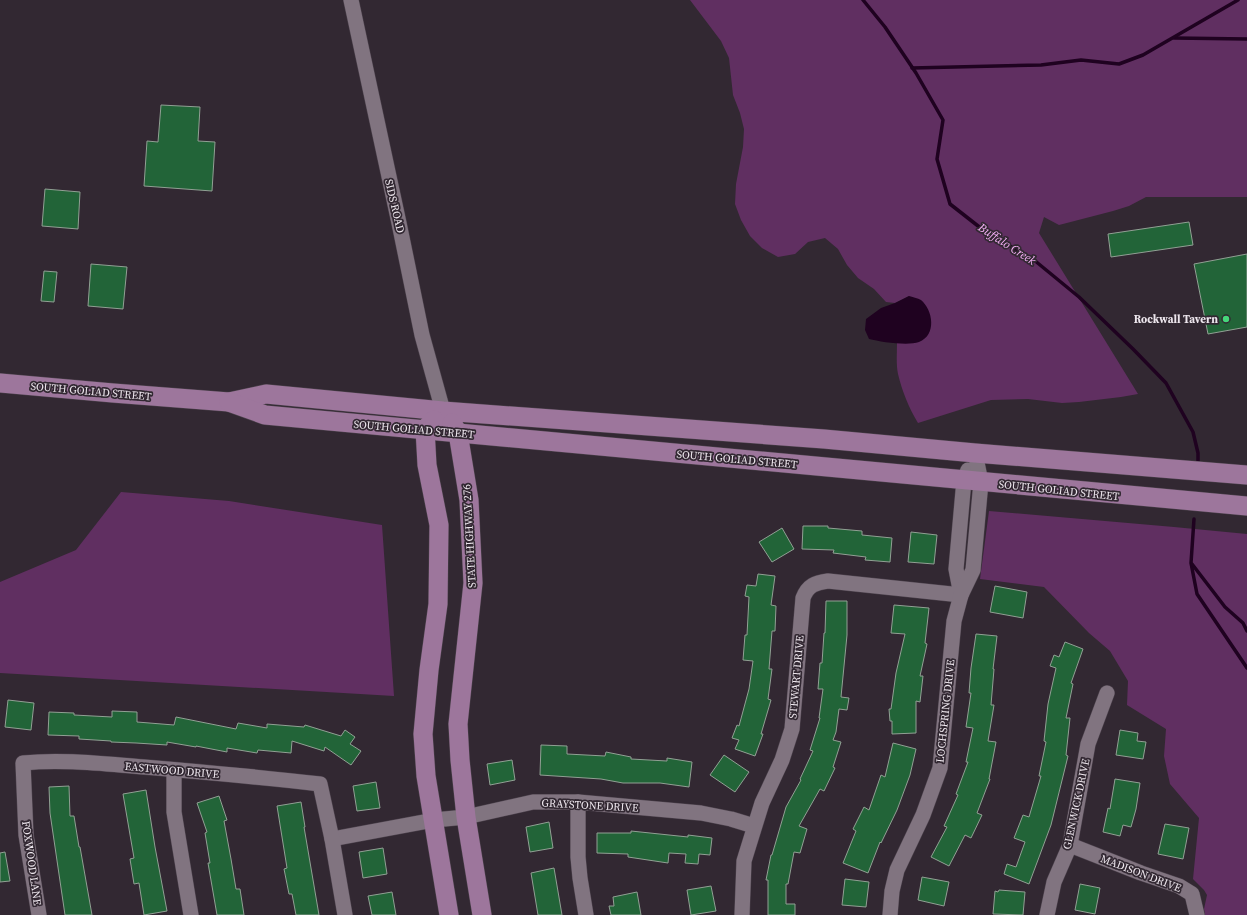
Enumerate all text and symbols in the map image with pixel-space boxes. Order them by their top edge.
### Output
street label: SIDS ROAD [381,178,408,235]
water label: Buffalo Creek [974,219,1039,269]
place label: Rockwall Tavern [1134,312,1218,327]
marker: Rockwall Tavern [1221,314,1231,324]
street label: SOUTH GOLIAD STREET [30,379,152,404]
street label: SOUTH GOLIAD STREET [353,417,475,442]
street label: SOUTH GOLIAD STREET [676,447,798,472]
street label: SOUTH GOLIAD STREET [998,477,1120,504]
street label: STATE HIGHWAY 276 [459,483,480,588]
street label: STEWART DRIVE [785,634,808,719]
street label: LOCHSPRING DRIVE [933,658,958,763]
street label: GLENWICK DRIVE [1060,757,1094,851]
street label: EASTWOOD DRIVE [124,759,220,782]
street label: GRAYSTONE DRIVE [541,795,639,816]
street label: FOXWOOD LANE [18,820,45,907]
street label: MADISON DRIVE [1098,851,1184,896]

